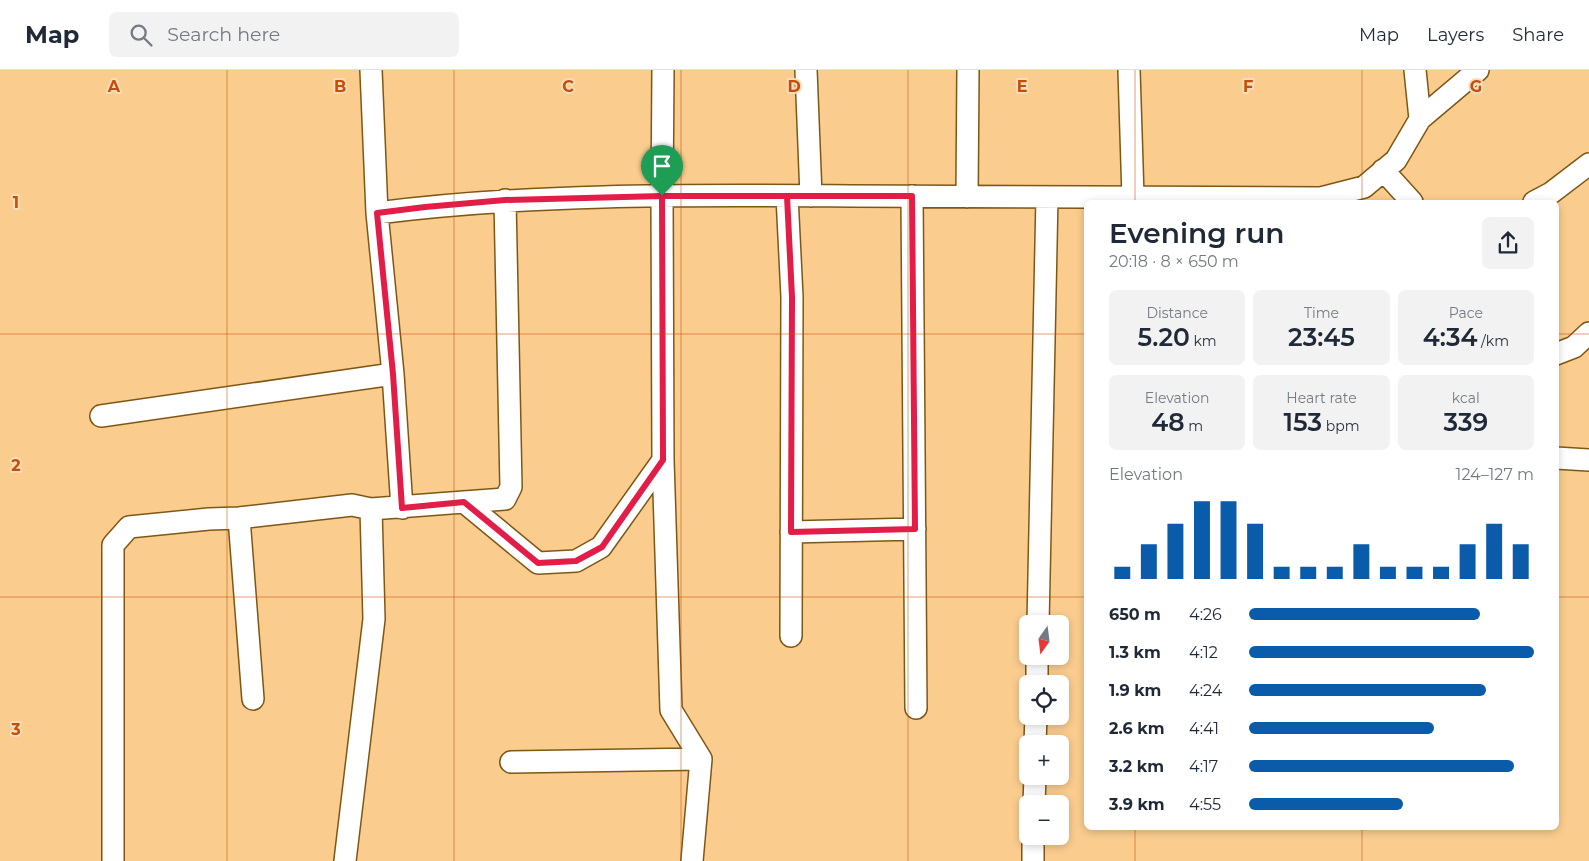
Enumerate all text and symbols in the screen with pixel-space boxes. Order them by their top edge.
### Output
search box [109,12,459,57]
text: Map [25,20,79,49]
icon: search [127,21,155,49]
text: Search here [167,23,280,46]
text: Map [1359,24,1399,46]
text: Layers [1427,24,1484,46]
text: Share [1512,24,1564,46]
text: A [107,77,121,96]
text: B [334,77,346,96]
text: C [562,77,574,96]
text: D [787,77,801,96]
text: E [1017,77,1027,96]
text: F [1243,77,1253,96]
text: G [1470,77,1482,96]
pin [641,145,683,196]
icon: arrive [648,152,676,180]
text: 1 [13,193,19,212]
text: Evening run [1109,216,1284,250]
button: share [1482,217,1534,269]
text: 20:18 · 8 × 650 m [1109,252,1239,271]
text: Distance [1146,304,1208,322]
text: Time [1304,304,1339,322]
text: Pace [1449,304,1483,322]
text: 5.20 [1138,322,1190,352]
text: 23:45 [1288,322,1355,352]
text: 4:34 [1423,322,1477,352]
text: km [1190,332,1217,350]
text: /km [1477,332,1509,350]
text: Elevation [1145,389,1210,407]
text: Heart rate [1286,389,1357,407]
text: kcal [1452,389,1480,407]
text: 48 [1151,407,1185,437]
text: 153 [1283,407,1322,437]
text: 339 [1443,407,1488,437]
text: m [1185,417,1203,435]
text: bpm [1322,417,1360,435]
text: 2 [11,456,21,475]
text: Elevation [1109,465,1183,484]
text: 124–127 m [1456,465,1534,484]
text: 650 m [1109,605,1161,624]
text: 4:26 [1189,605,1222,624]
north arrow [1019,615,1069,665]
map controls [1019,615,1069,845]
text: 1.3 km [1109,643,1161,662]
text: 4:12 [1189,643,1218,662]
button: locate [1019,675,1069,725]
text: 1.9 km [1109,681,1161,700]
text: 4:24 [1189,681,1222,700]
text: 2.6 km [1109,719,1165,738]
text: 4:41 [1189,719,1219,738]
text: 3 [10,720,21,739]
button: + [1019,735,1069,785]
text: 3.2 km [1109,757,1164,776]
text: 4:17 [1189,757,1218,776]
button: − [1019,795,1069,845]
text: 3.9 km [1109,795,1165,814]
text: 4:55 [1189,795,1221,814]

